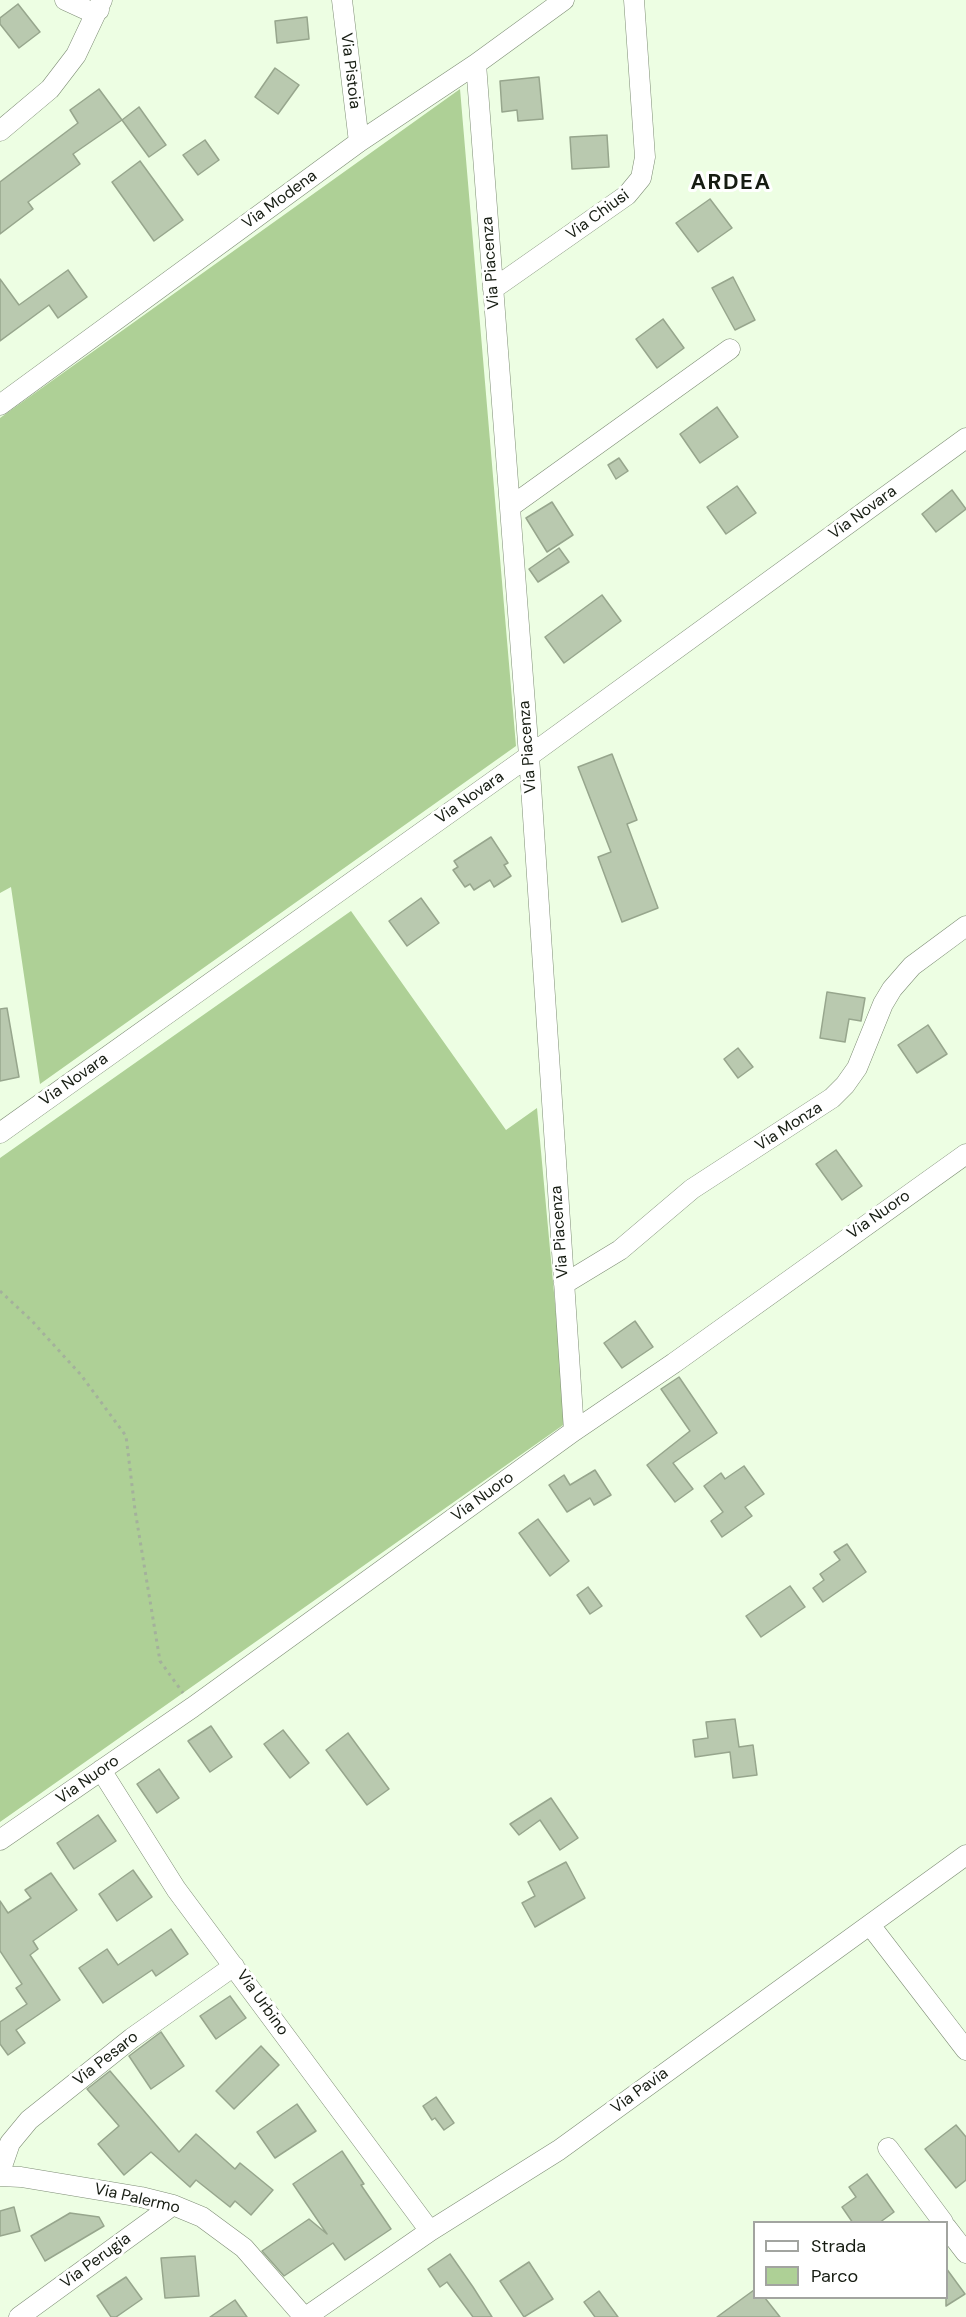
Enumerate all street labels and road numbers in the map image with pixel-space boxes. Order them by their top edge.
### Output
street label: Via Pistoia [336,32,364,110]
street label: Via Modena [239,167,321,233]
street label: Via Chiusi [563,186,633,244]
street label: Via Piacenza [478,216,504,310]
street label: Via Novara [825,482,901,544]
street label: Via Piacenza [515,700,541,794]
street label: Via Novara [432,767,508,829]
street label: Via Novara [36,1049,112,1111]
street label: Via Monza [752,1098,826,1156]
street label: Via Piacenza [547,1185,573,1279]
street label: Via Nuoro [844,1186,914,1244]
street label: Via Nuoro [448,1468,518,1526]
street label: Via Nuoro [53,1751,123,1809]
street label: Via Urbino [232,1966,292,2040]
street label: Via Pesaro [70,2028,142,2090]
street label: Via Pavia [608,2064,672,2118]
street label: Via Palermo [92,2180,182,2218]
street label: Via Perugia [57,2229,135,2293]

